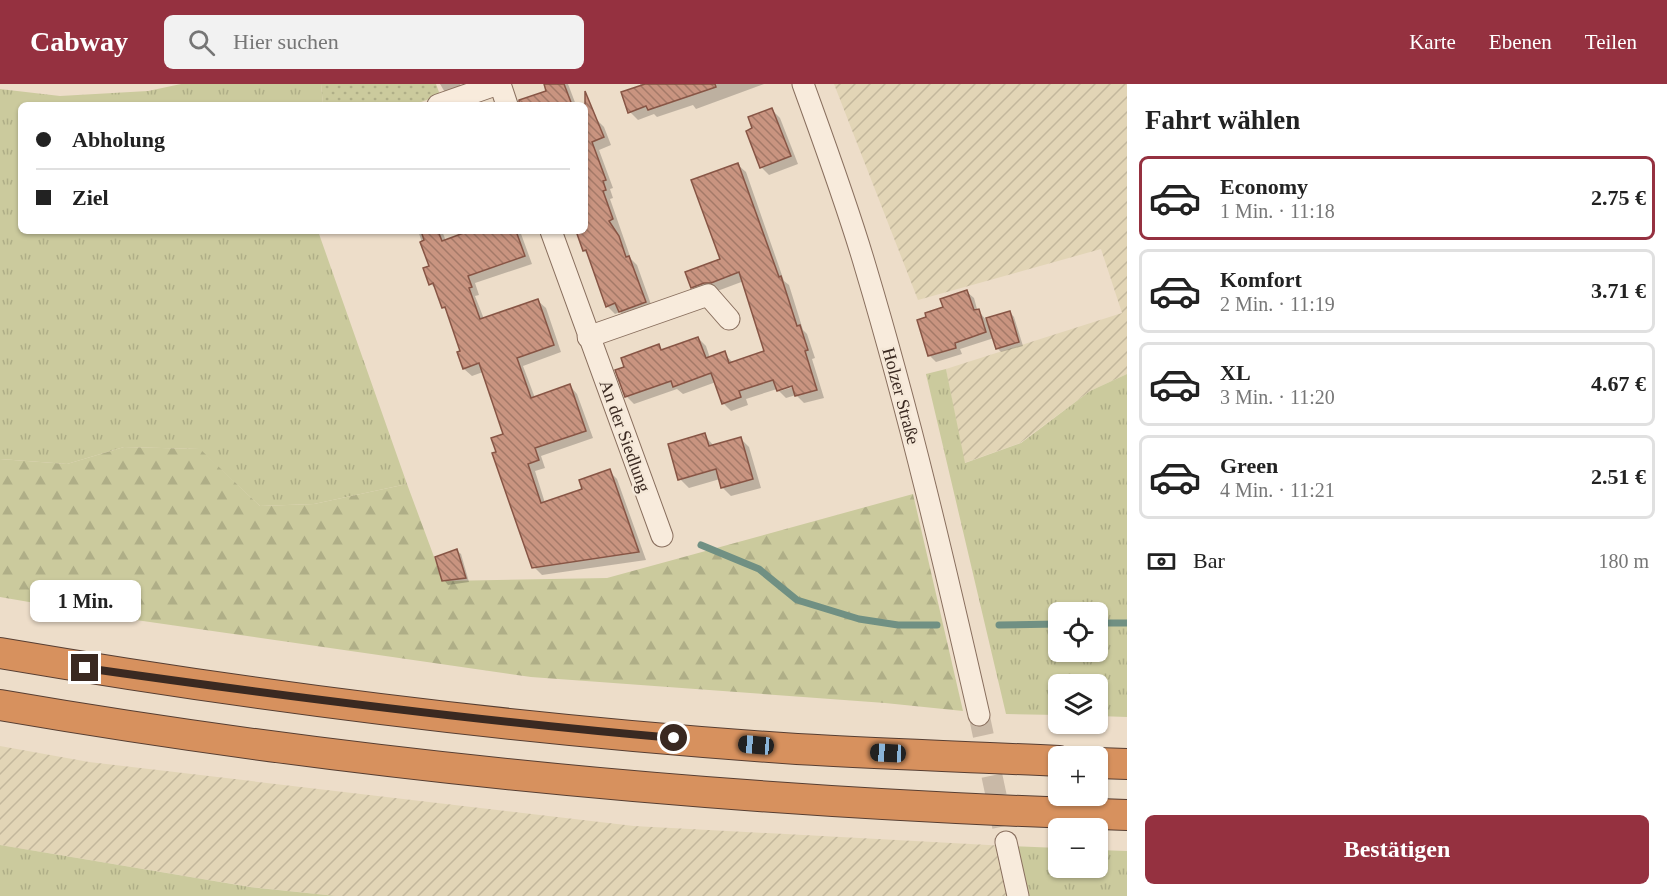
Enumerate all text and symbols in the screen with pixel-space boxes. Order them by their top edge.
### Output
search box [164,15,584,69]
text: Cabway [30,26,128,57]
icon: search [185,26,218,59]
text: Hier suchen [233,29,339,54]
text: Karte [1409,30,1456,54]
text: Ebenen [1489,30,1552,54]
text: Teilen [1585,30,1637,54]
text: Fahrt wählen [1145,105,1300,135]
text: Abholung [72,127,165,152]
icon: car [1148,171,1202,225]
text: Economy [1220,174,1308,199]
text: Ziel [72,185,109,210]
text: 2.75 € [1591,185,1646,210]
text: 1 Min. · 11:18 [1220,200,1335,222]
icon: car [1148,264,1202,318]
text: Komfort [1220,267,1302,292]
text: 3.71 € [1591,278,1646,303]
text: 2 Min. · 11:19 [1220,293,1335,315]
street label: Holzer Straße [878,345,924,447]
icon: car [1148,357,1202,411]
text: XL [1220,360,1251,385]
text: 4.67 € [1591,371,1646,396]
street label: An der Siedlung [595,377,655,495]
text: 3 Min. · 11:20 [1220,386,1335,408]
icon: car [1148,450,1202,504]
text: Green [1220,453,1278,478]
text: 2.51 € [1591,464,1646,489]
text: 4 Min. · 11:21 [1220,479,1335,501]
icon: cash [1145,545,1178,578]
text: Bar [1193,548,1225,573]
text: 180 m [1598,550,1649,572]
callout: 1 Min. [29,581,140,623]
text: 1 Min. [58,590,113,612]
map controls [1048,602,1108,878]
button: locate [1048,602,1108,662]
route end [71,654,98,681]
button: layers [1048,674,1108,734]
route start [660,724,687,751]
car [737,734,775,756]
car [870,743,906,763]
button: + [1048,746,1108,806]
button: Bestätigen [1145,815,1649,884]
button: − [1048,818,1108,878]

